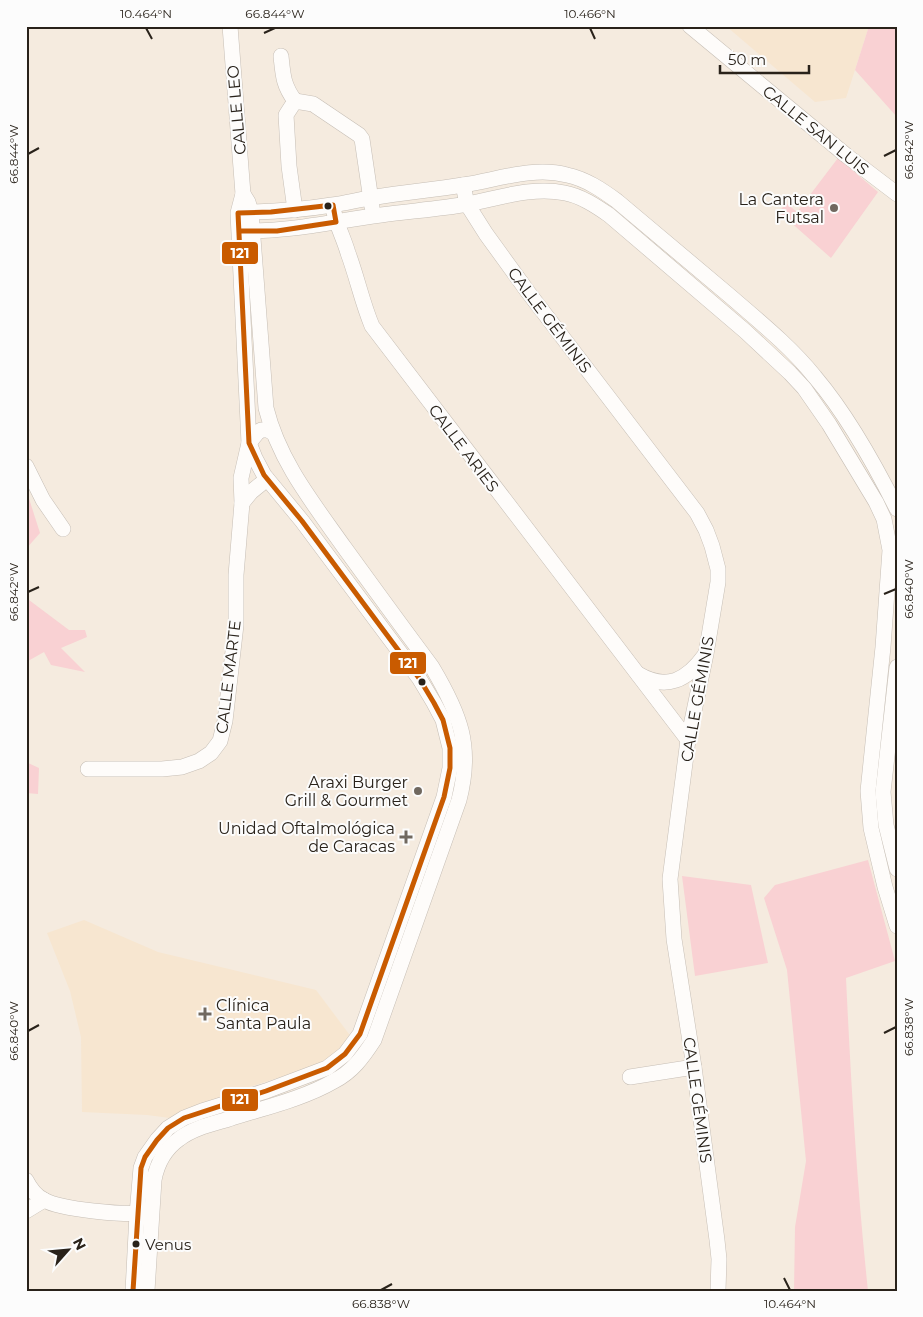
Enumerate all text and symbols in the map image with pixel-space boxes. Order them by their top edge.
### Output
text: 10.464°N [120,6,172,21]
text: 66.844°W [245,6,305,21]
text: 10.466°N [564,6,616,21]
scale bar [720,42,809,74]
text: 50 m [728,50,766,69]
street label: CALLE LEO [223,64,250,156]
street label: CALLE SAN LUIS [759,82,873,179]
text: 66.842°W [901,121,916,179]
text: 66.844°W [6,124,21,184]
place label: La Cantera Futsal [738,190,824,227]
unlabelled marker [323,201,333,211]
marker: La Cantera Futsal [828,202,840,214]
line badge: 121 [221,241,259,265]
text: 121 [230,244,250,262]
street label: CALLE GÉMINIS [504,264,596,377]
street label: CALLE ARIES [425,401,503,496]
text: 66.840°W [901,559,916,619]
text: 66.842°W [6,563,21,621]
street label: CALLE MARTE [212,619,245,735]
street label: CALLE GÉMINIS [677,635,718,763]
line badge: 121 [389,651,427,675]
text: 121 [398,654,418,672]
unlabelled marker [417,677,427,687]
place label: Araxi Burger Grill & Gourmet [285,773,408,810]
marker: Araxi Burger Grill & Gourmet [412,785,424,797]
place label: Unidad Oftalmológica de Caracas [218,819,395,856]
marker: Unidad Oftalmológica de Caracas [399,830,413,844]
place label: Clínica Santa Paula [216,996,311,1033]
text: 66.838°W [901,998,916,1056]
text: 66.840°W [6,1001,21,1061]
marker: Clínica Santa Paula [198,1007,212,1021]
street label: CALLE GÉMINIS [679,1036,716,1165]
line badge: 121 [221,1088,259,1112]
text: 121 [230,1090,250,1108]
north arrow [42,1224,92,1274]
text: N [69,1235,90,1253]
place label: Venus [145,1235,191,1254]
marker: Venus [131,1239,141,1249]
text: 66.838°W [352,1296,410,1311]
text: 10.464°N [764,1296,816,1311]

